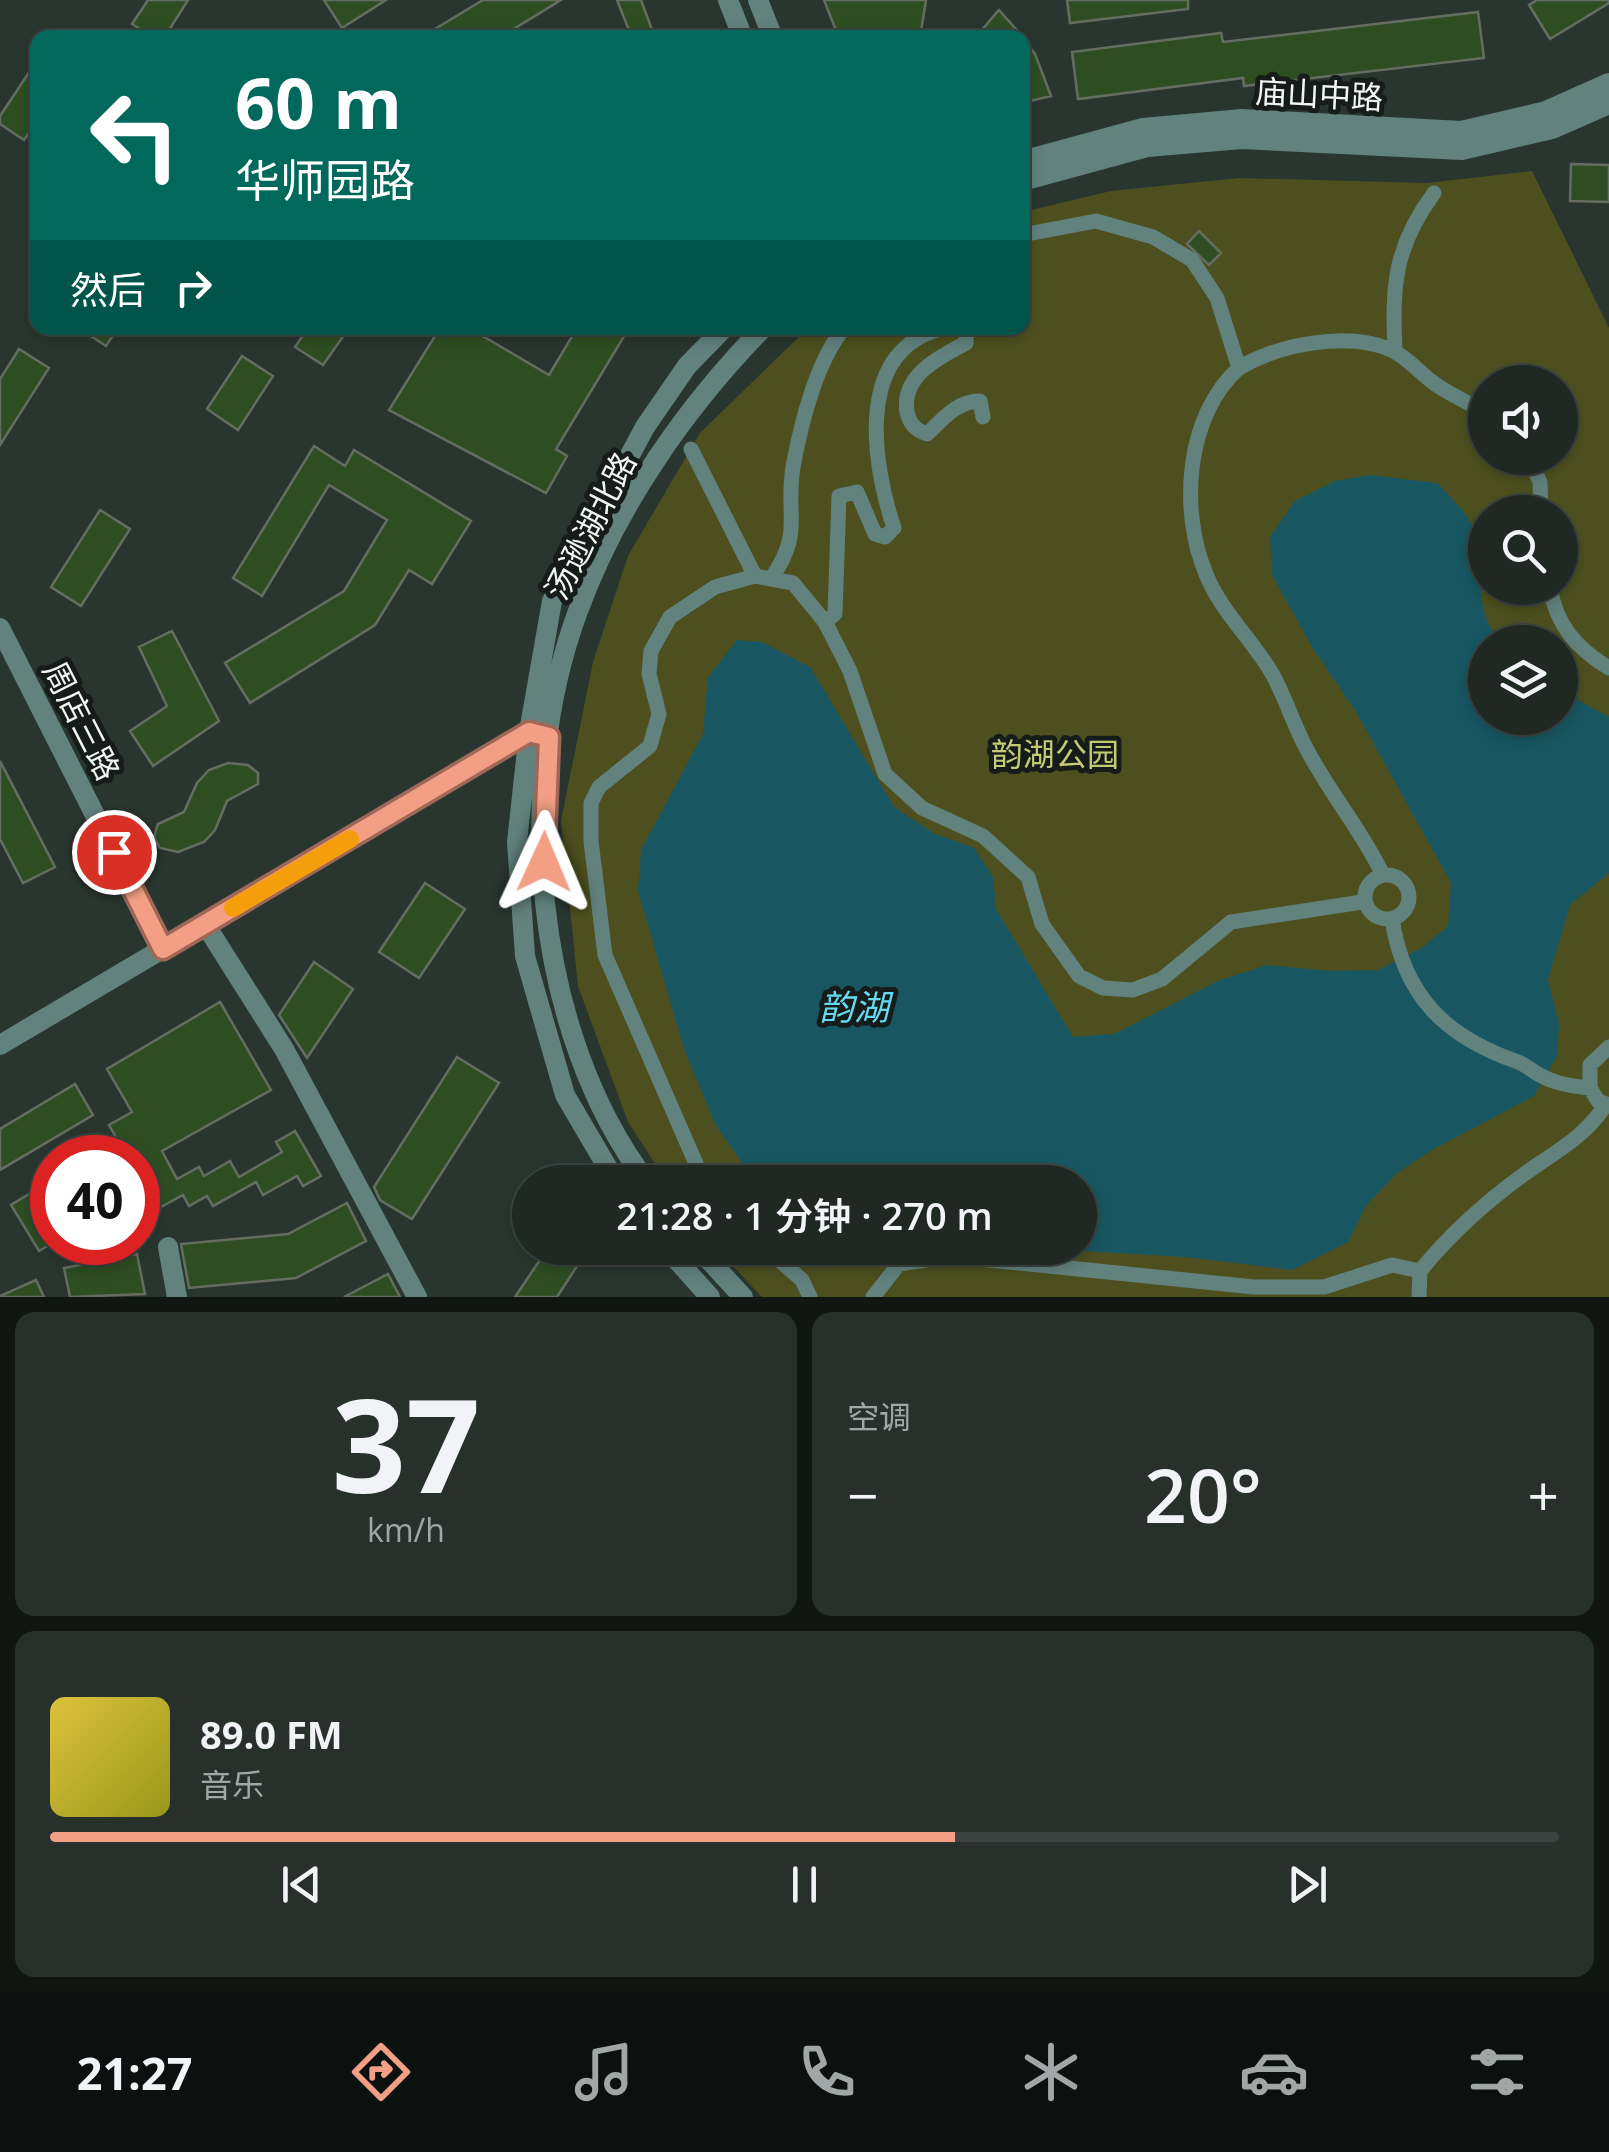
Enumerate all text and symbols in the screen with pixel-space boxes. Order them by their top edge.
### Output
text: 60 m [235,54,402,150]
street label: 庙山中路 [1254,69,1384,118]
icon: left [70,70,200,200]
text: 华师园路 [235,149,415,210]
icon: right [166,260,221,315]
text: 然后 [70,263,146,315]
map controls [1468,365,1578,735]
button: sound [1468,365,1578,475]
street label: 汤逊湖北路 [534,444,645,606]
button: search [1468,495,1578,605]
button: layers [1468,625,1578,735]
street label: 周店三路 [34,654,131,787]
park label: 韵湖公园 [991,732,1119,775]
pin [72,810,157,895]
position arrow [492,810,596,914]
icon: arrive [87,825,142,880]
water label: 韵湖 [819,983,894,1030]
speed limit sign: 40 [30,1135,160,1265]
text: 21:28 · 1 分钟 · 270 m [616,1189,993,1241]
text: 37 [332,1354,480,1531]
text: 空调 [847,1395,911,1438]
text: 20° [1144,1443,1262,1545]
text: − [847,1457,878,1532]
text: + [1528,1457,1559,1532]
text: km/h [367,1508,445,1551]
text: 89.0 FM [200,1708,343,1760]
text: 音乐 [200,1763,264,1806]
icon: previous [274,1857,329,1912]
icon: pause [777,1857,832,1912]
icon: next [1280,1857,1335,1912]
icon: directions [346,2037,416,2107]
icon: music [569,2037,639,2107]
icon: phone [792,2037,862,2107]
icon: climate [1016,2037,1086,2107]
icon: car [1239,2037,1309,2107]
icon: filters [1462,2037,1532,2107]
text: 21:27 [77,2042,192,2103]

